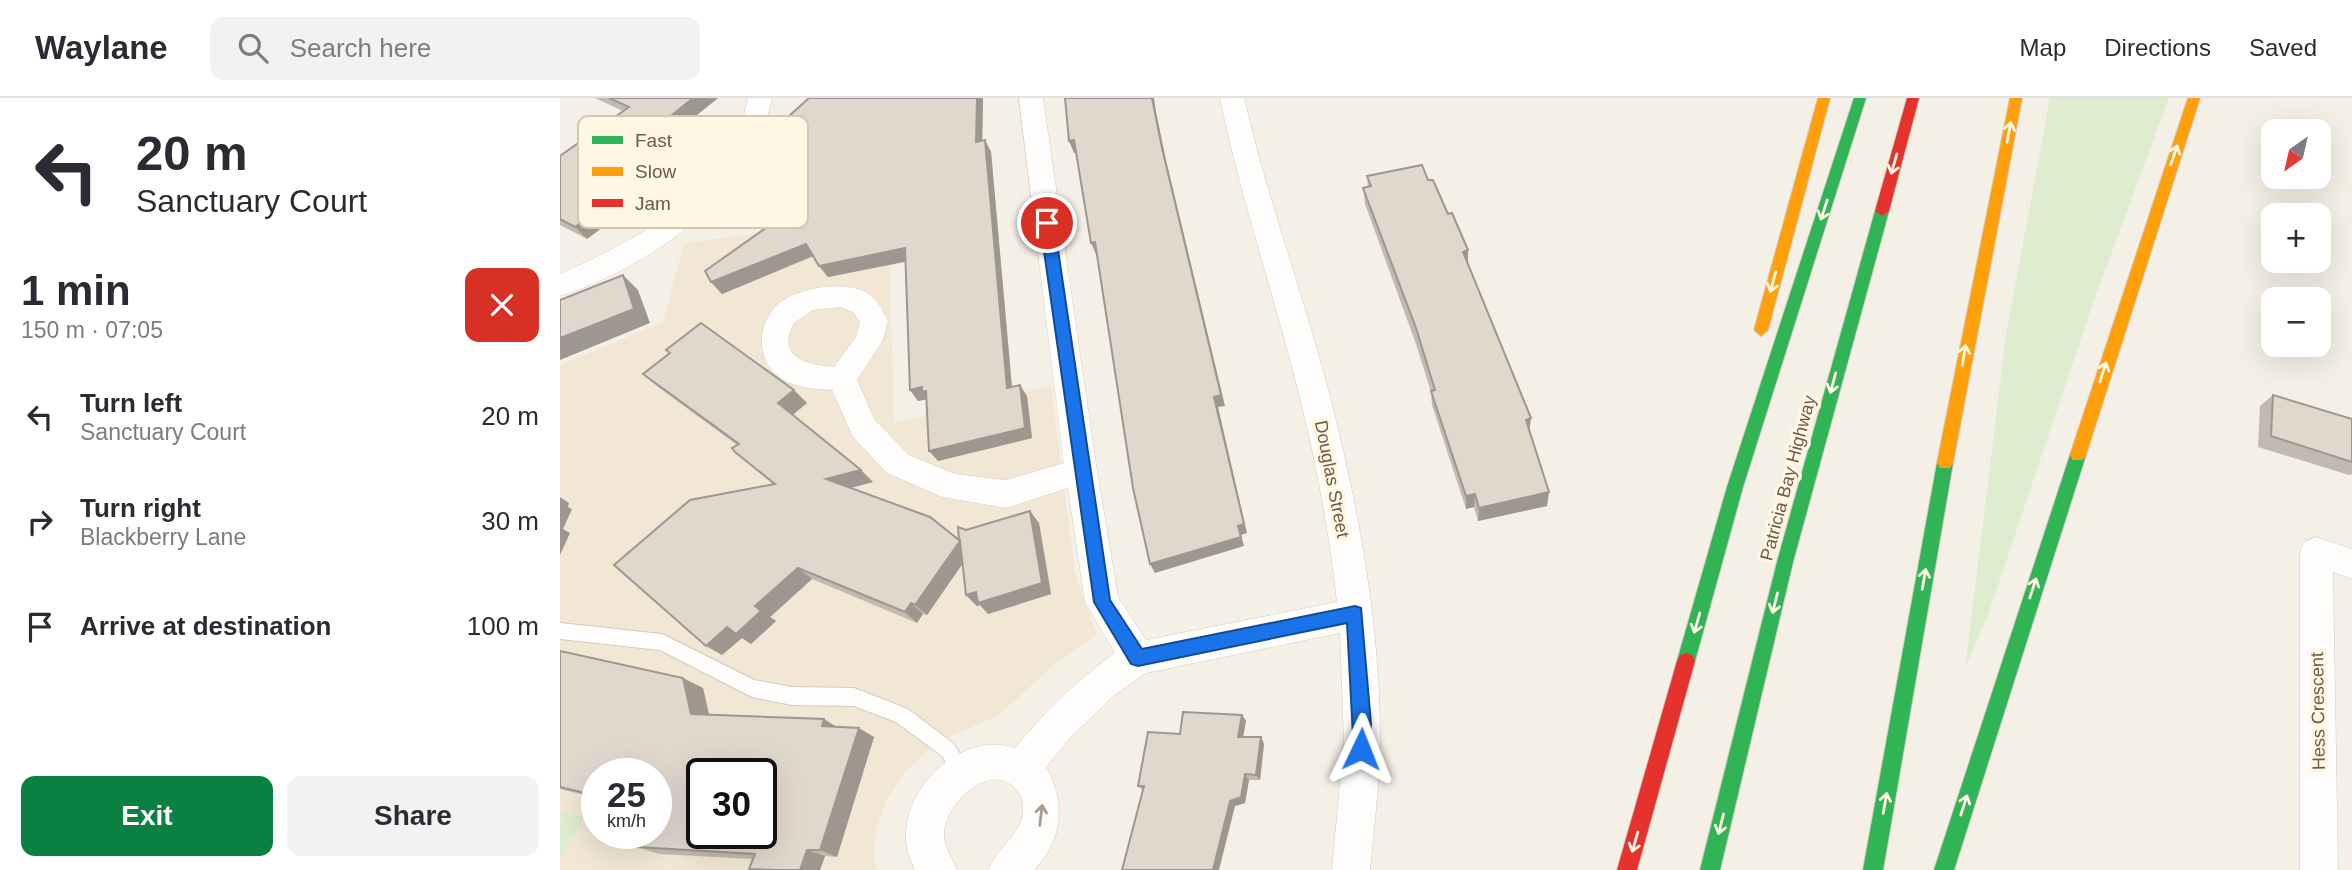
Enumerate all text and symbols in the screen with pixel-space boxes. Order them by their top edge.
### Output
search box [210,17,700,80]
text: Waylane [35,29,168,66]
icon: search [234,29,272,67]
text: Search here [290,33,431,63]
text: Map [2020,34,2066,61]
text: Directions [2104,34,2211,61]
text: Saved [2249,34,2317,61]
legend [578,116,808,228]
north arrow [2261,119,2331,189]
map controls [2261,119,2331,357]
one-way arrow [2002,121,2016,144]
icon: left [21,126,112,217]
text: 20 m [136,126,248,180]
text: Fast [635,130,673,151]
one-way arrow [2169,145,2181,167]
one-way arrow [1886,152,1899,174]
text: Slow [635,161,676,182]
text: Sanctuary Court [136,183,367,219]
text: Jam [635,193,671,214]
pin [1017,193,1077,253]
one-way arrow [1817,198,1830,220]
button: + [2261,203,2331,273]
icon: arrive [1028,204,1066,242]
text: 1 min [21,267,131,314]
button: close [465,268,539,342]
one-way arrow [1766,270,1779,293]
button: − [2261,287,2331,357]
text: 150 m · 07:05 [21,317,163,343]
one-way arrow [1957,344,1971,367]
one-way arrow [2098,361,2111,383]
one-way arrow [1826,371,1839,394]
text: Turn left [80,388,182,418]
street label: Patricia Bay Highway [1756,393,1820,563]
icon: left [21,398,59,436]
text: 20 m [481,401,539,431]
text: Sanctuary Court [80,419,246,445]
street label: Douglas Street [1311,419,1353,539]
text: Turn right [80,493,201,523]
icon: right [21,503,59,541]
text: 30 m [481,506,539,536]
text: Blackberry Lane [80,524,246,550]
one-way arrow [1918,568,1931,591]
one-way arrow [2028,577,2041,599]
one-way arrow [1768,591,1781,614]
icon: arrive [21,608,59,646]
text: Arrive at destination [80,611,331,641]
text: 100 m [467,611,539,641]
one-way arrow [1689,612,1702,634]
street label: Hess Crescent [2307,652,2329,770]
position arrow [1324,712,1398,786]
speed limit sign: 30 [686,758,777,849]
text: 25 [607,775,646,814]
button: Exit [21,776,273,856]
button: Share [287,776,539,856]
one-way arrow [1879,792,1892,815]
one-way arrow [1959,794,1972,816]
one-way arrow [1035,804,1048,827]
text: km/h [607,811,646,831]
one-way arrow [1714,812,1727,835]
one-way arrow [1627,831,1640,853]

